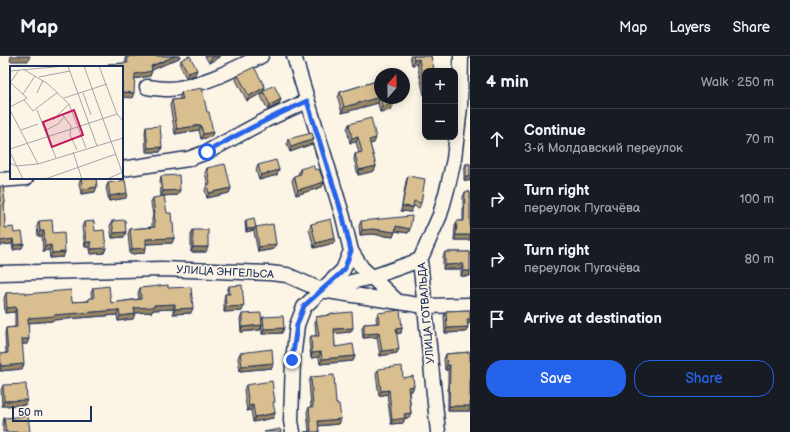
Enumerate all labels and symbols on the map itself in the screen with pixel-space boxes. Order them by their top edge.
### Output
inset map [10,66,123,179]
north arrow [374,68,410,104]
route start [198,143,216,161]
street label: УЛИЦА ГОТВАЛЬДА [415,261,437,364]
street label: УЛИЦА ЭНГЕЛЬСА [176,263,274,281]
route end [283,351,301,369]
scale bar [12,404,92,423]

